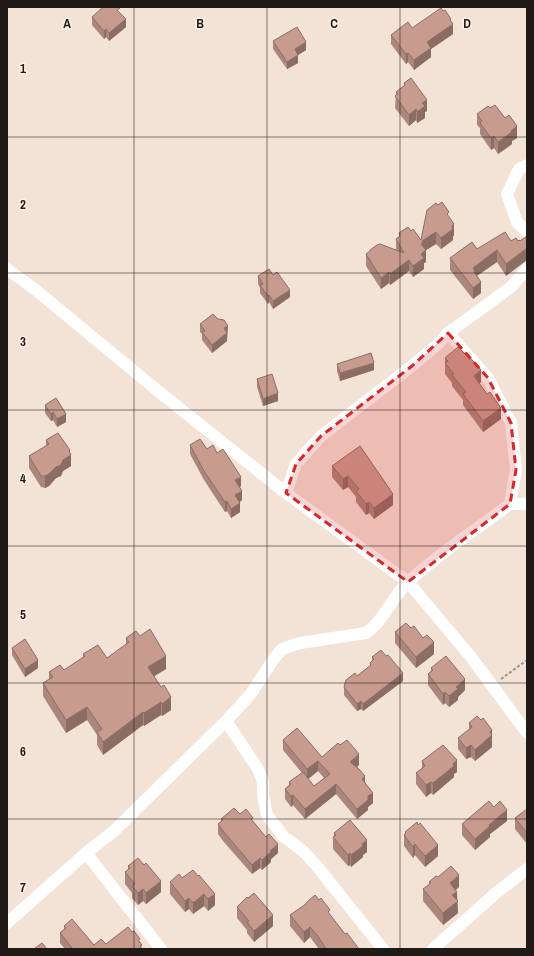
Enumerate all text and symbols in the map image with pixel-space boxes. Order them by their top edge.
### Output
text: A [63,15,71,32]
text: B [196,15,204,32]
text: C [330,15,338,32]
text: D [463,15,471,32]
text: 1 [20,60,26,77]
text: 2 [20,196,26,213]
text: 3 [20,333,26,350]
text: 4 [20,470,26,487]
text: 5 [20,606,26,623]
text: 6 [20,743,26,760]
text: 7 [20,879,26,896]

